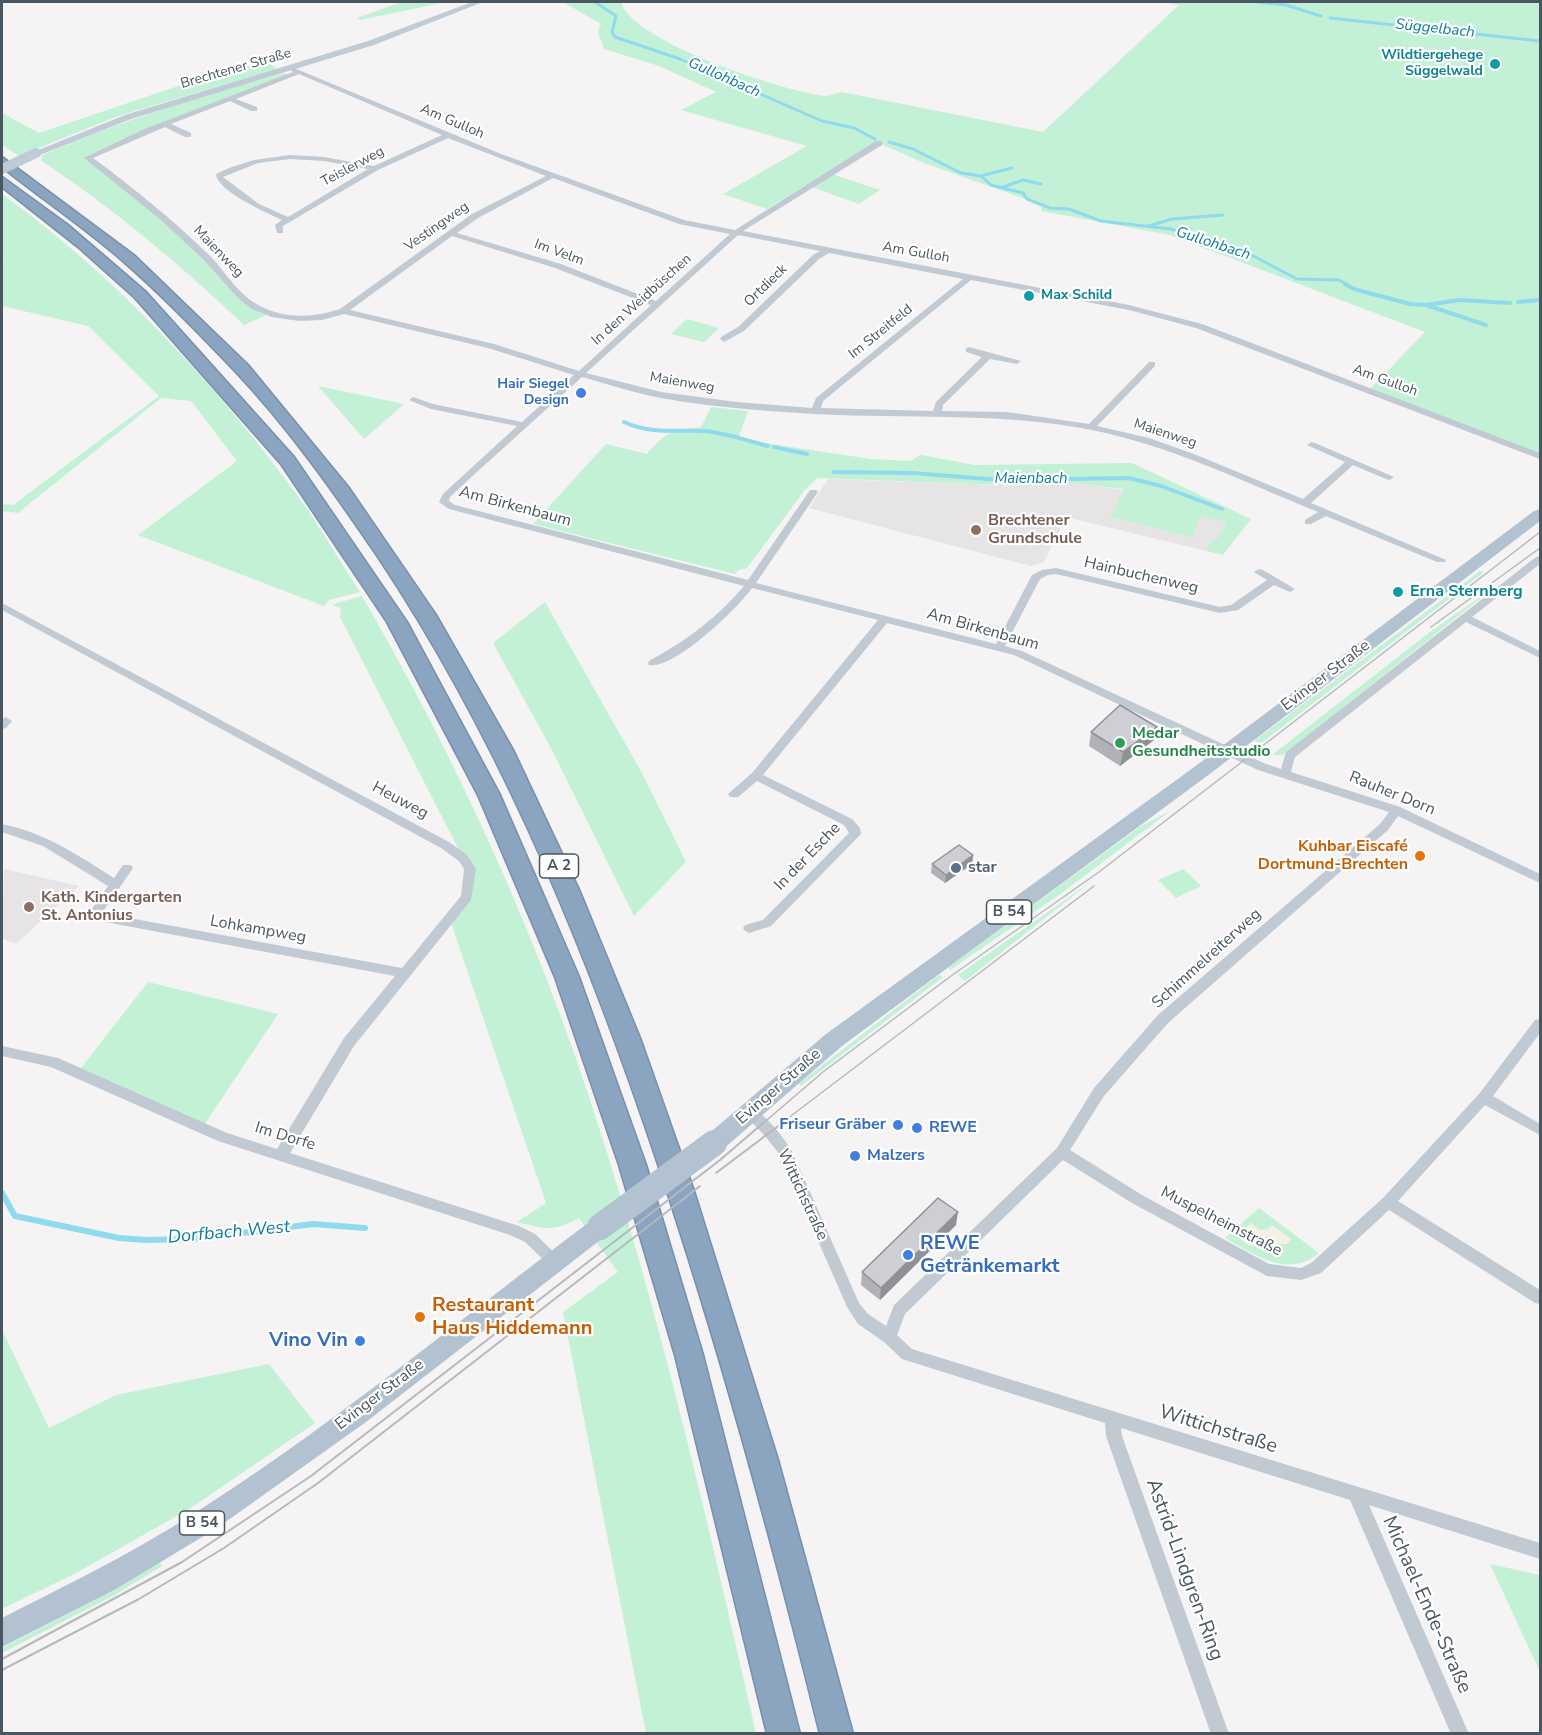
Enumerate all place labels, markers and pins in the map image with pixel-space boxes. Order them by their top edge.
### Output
place label: Wildtiergehege Süggelwald [1381,48,1483,80]
marker: Wildtiergehege Süggelwald [1488,57,1502,71]
place label: Max Schild [1041,288,1112,304]
marker: Max Schild [1022,289,1036,303]
place label: Hair Siegel Design [497,377,569,410]
marker: Hair Siegel Design [574,386,588,400]
place label: Brechtener Grundschule [988,511,1082,549]
marker: Brechtener Grundschule [969,523,983,537]
place label: Erna Sternberg [1410,582,1523,602]
marker: Erna Sternberg [1391,585,1405,599]
place label: Medar Gesundheitsstudio [1132,724,1271,762]
marker: Medar Gesundheitsstudio [1113,736,1127,750]
place label: Kuhbar Eiscafé Dortmund-Brechten [1258,837,1408,875]
marker: Kuhbar Eiscafé Dortmund-Brechten [1413,849,1427,863]
place label: star [968,858,997,878]
marker: star [949,861,963,875]
place label: Kath. Kindergarten St. Antonius [41,888,182,926]
marker: Kath. Kindergarten St. Antonius [22,900,36,914]
place label: Friseur Gräber [779,1115,886,1135]
marker: Friseur Gräber [891,1118,905,1132]
place label: REWE [929,1118,977,1138]
marker: REWE [910,1121,924,1135]
place label: Malzers [867,1146,925,1166]
marker: Malzers [848,1149,862,1163]
place label: REWE Getränkemarkt [920,1232,1059,1279]
marker: REWE Getränkemarkt [901,1248,915,1262]
place label: Restaurant Haus Hiddemann [432,1294,592,1341]
marker: Restaurant Haus Hiddemann [413,1310,427,1324]
place label: Vino Vin [269,1329,348,1353]
marker: Vino Vin [353,1334,367,1348]

